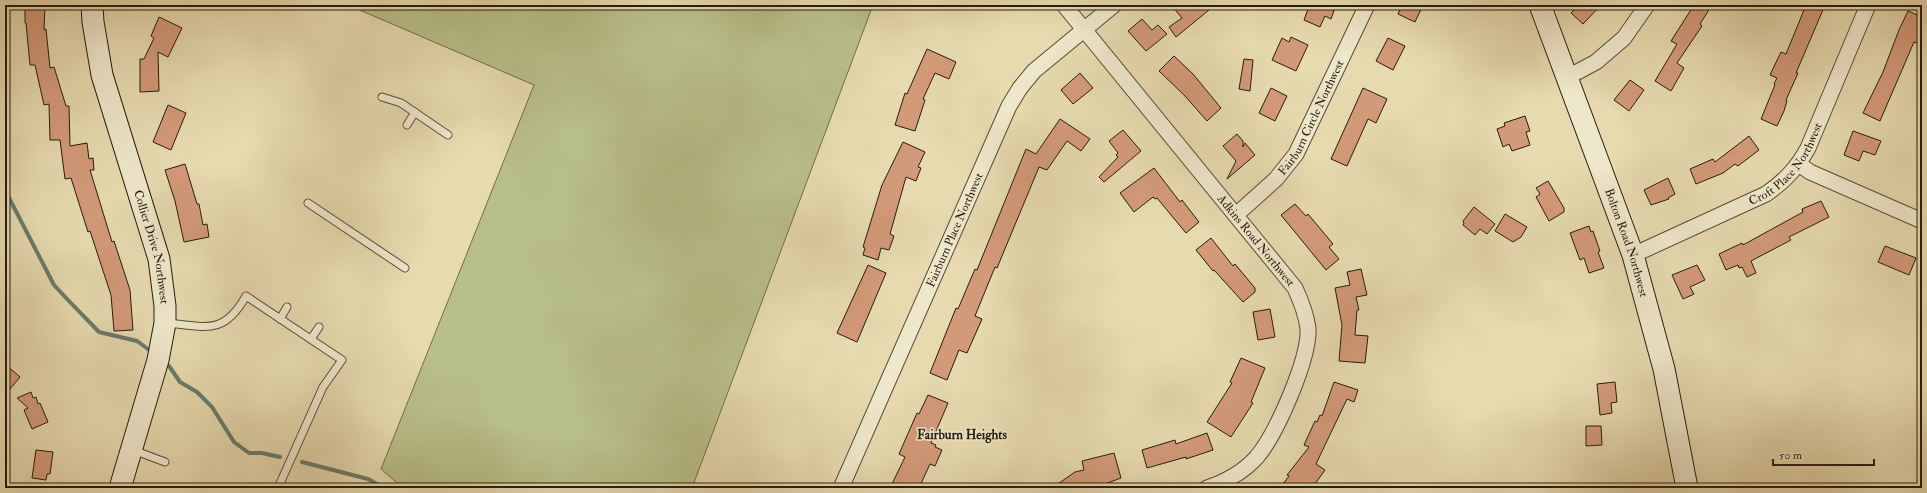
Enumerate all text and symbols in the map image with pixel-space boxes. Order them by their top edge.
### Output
street label: Fairburn Circle Northwest [1275,58,1348,178]
street label: Croft Place Northwest [1747,121,1826,209]
street label: Fairburn Place Northwest [923,170,987,290]
street label: Bolton Road Northwest [1601,186,1651,299]
street label: Collier Drive Northwest [130,188,172,305]
street label: Adkins Road Northwest [1213,191,1298,290]
district label: Fairburn Heights [917,427,1008,444]
scale bar [1773,441,1874,467]
text: 50 m [1779,448,1803,463]

